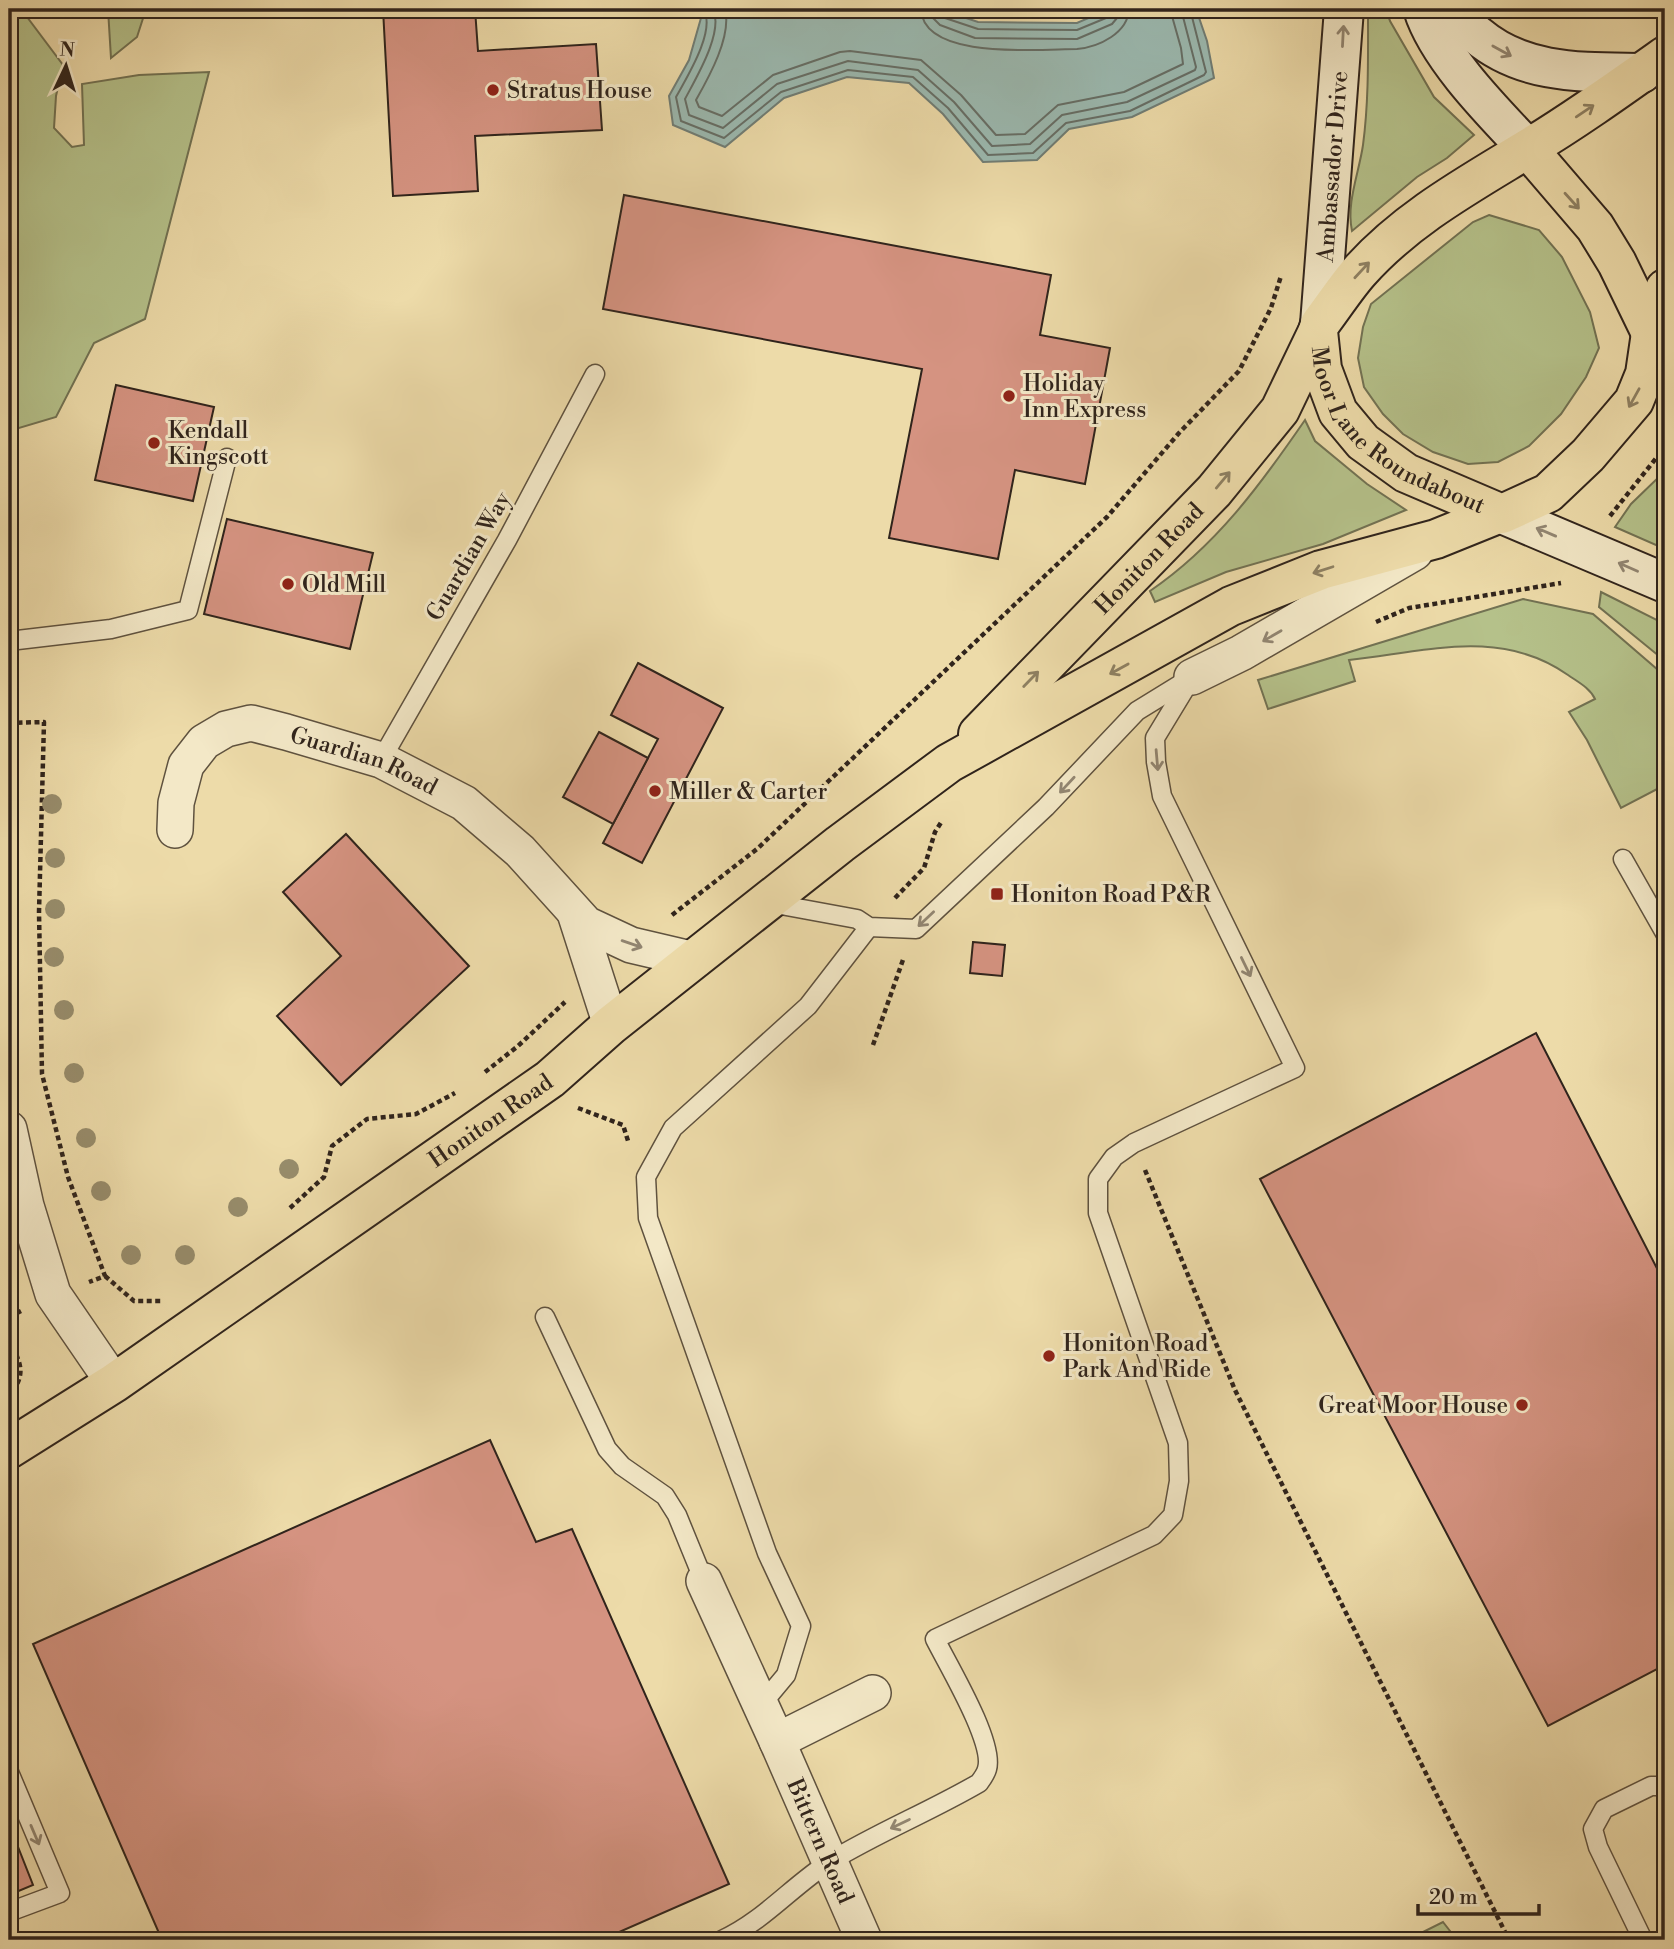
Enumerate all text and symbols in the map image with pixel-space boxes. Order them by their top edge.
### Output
one-way arrow [1337,25,1350,48]
north arrow [32,32,102,102]
text: N [59,38,75,63]
one-way arrow [1492,45,1512,59]
street label: Ambassador Drive [1312,70,1354,264]
place label: Stratus House [507,77,652,105]
marker: Stratus House [485,82,501,98]
one-way arrow [1574,104,1594,118]
one-way arrow [1564,192,1580,210]
one-way arrow [1354,262,1371,279]
street label: Moor Lane Roundabout [1305,345,1489,520]
place label: Holiday Inn Express [1023,370,1146,424]
one-way arrow [1627,387,1641,407]
marker: Holiday Inn Express [1001,388,1017,404]
place label: Kendall Kingscott [168,417,269,471]
marker: Kendall Kingscott [146,435,162,451]
one-way arrow [1215,471,1231,489]
street label: Guardian Way [421,486,517,626]
street label: Honiton Road [1089,497,1210,621]
one-way arrow [1536,525,1558,538]
one-way arrow [1618,560,1640,573]
one-way arrow [1313,565,1335,577]
place label: Old Mill [302,571,386,599]
marker: Old Mill [280,576,296,592]
one-way arrow [1262,629,1282,643]
one-way arrow [1109,663,1130,676]
one-way arrow [1023,671,1040,688]
street label: Guardian Road [287,721,442,802]
one-way arrow [1150,748,1163,771]
one-way arrow [1059,776,1076,793]
place label: Miller & Carter [669,778,828,806]
marker: Miller & Carter [647,783,663,799]
place label: Honiton Road P&R [1011,881,1212,909]
marker: Honiton Road P&R [989,886,1005,902]
one-way arrow [917,911,935,927]
one-way arrow [620,939,642,951]
one-way arrow [1240,957,1253,978]
street label: Honiton Road [424,1068,559,1174]
place label: Honiton Road Park And Ride [1063,1330,1211,1384]
marker: Honiton Road Park And Ride [1041,1348,1057,1364]
place label: Great Moor House [1318,1392,1508,1420]
marker: Great Moor House [1514,1397,1530,1413]
street label: Bittern Road [780,1774,859,1908]
one-way arrow [890,1818,911,1831]
one-way arrow [30,1824,43,1845]
scale bar [1418,1872,1539,1916]
text: 20 m [1429,1885,1478,1911]

